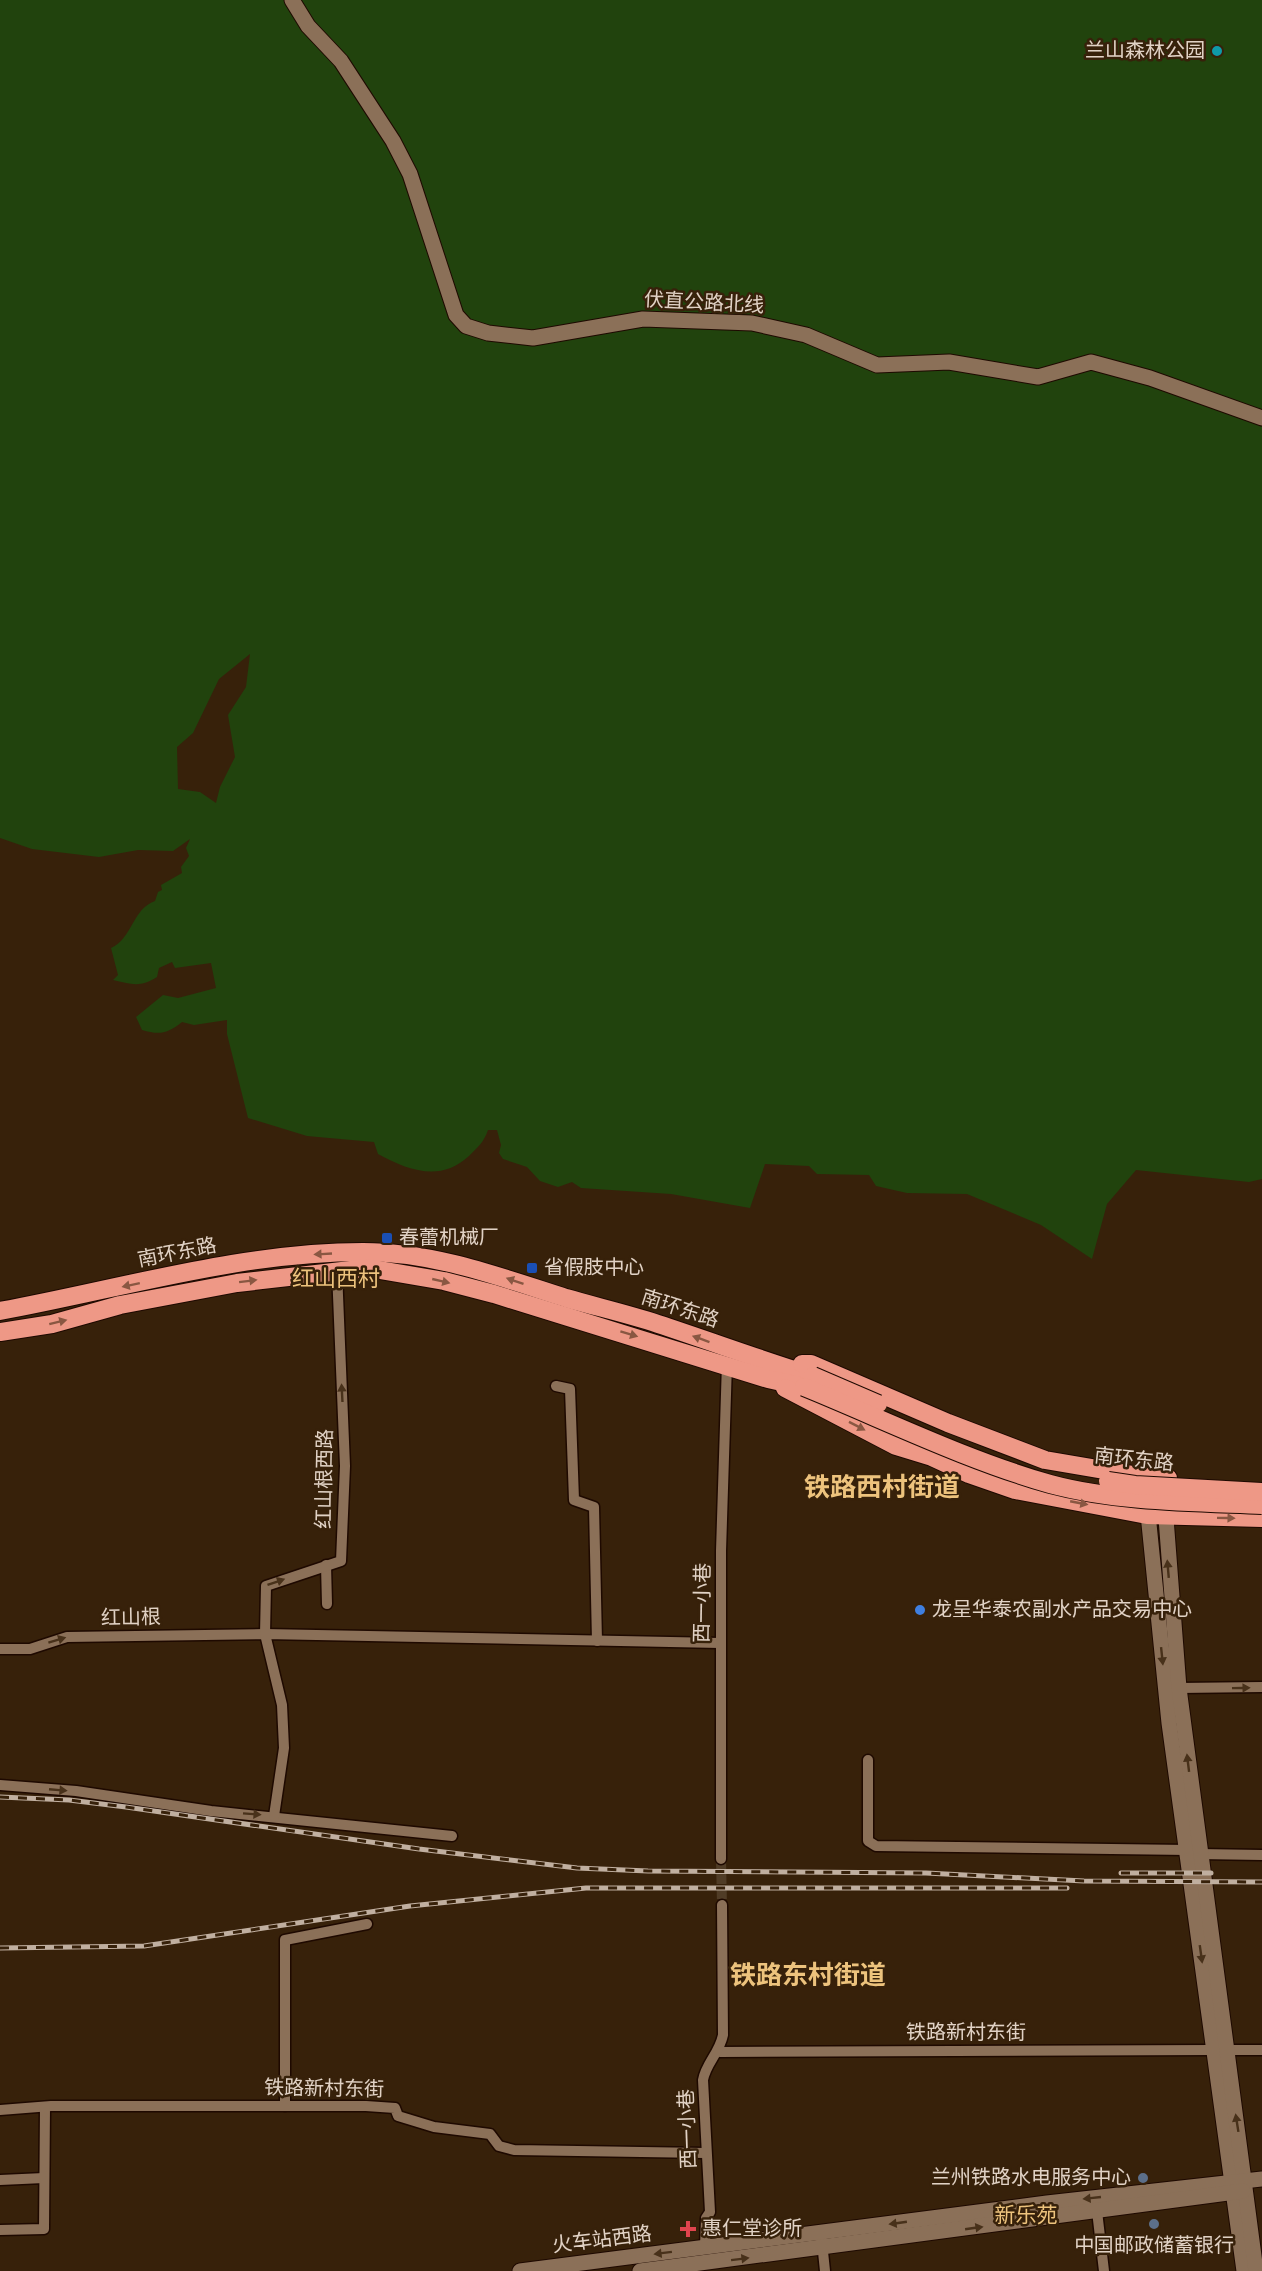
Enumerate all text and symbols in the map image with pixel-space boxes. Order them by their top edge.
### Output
place label: 兰山森林公园 [1085,36,1205,66]
marker: 兰山森林公园 [1210,44,1224,58]
street label: 伏直公路北线 [643,285,765,321]
place label: 春蕾机械厂 [399,1223,499,1253]
street label: 南环东路 [135,1231,219,1275]
marker: 春蕾机械厂 [380,1231,394,1245]
one-way arrow [314,1249,333,1258]
place label: 省假肢中心 [544,1253,644,1283]
marker: 省假肢中心 [525,1261,539,1275]
district label: 红山西村 [292,1263,380,1296]
one-way arrow [506,1275,524,1285]
one-way arrow [432,1276,450,1286]
one-way arrow [239,1277,258,1286]
one-way arrow [121,1281,140,1290]
street label: 南环东路 [637,1282,723,1336]
one-way arrow [49,1317,67,1326]
one-way arrow [620,1330,638,1339]
one-way arrow [692,1333,710,1343]
one-way arrow [338,1383,347,1402]
one-way arrow [848,1421,865,1430]
street label: 红山根西路 [309,1429,341,1529]
street label: 南环东路 [1093,1441,1175,1479]
district label: 铁路西村街道 [804,1468,960,1508]
one-way arrow [1070,1499,1089,1508]
one-way arrow [1216,1513,1235,1522]
one-way arrow [1163,1560,1173,1579]
street label: 西一小巷 [687,1563,719,1643]
one-way arrow [267,1577,285,1587]
place label: 龙呈华泰农副水产品交易中心 [932,1595,1192,1625]
street label: 红山根 [101,1602,161,1634]
marker: 龙呈华泰农副水产品交易中心 [913,1603,927,1617]
one-way arrow [48,1635,66,1645]
one-way arrow [1157,1647,1167,1666]
one-way arrow [1232,1683,1251,1692]
one-way arrow [1183,1754,1193,1773]
one-way arrow [49,1785,68,1794]
one-way arrow [242,1809,261,1819]
one-way arrow [1196,1944,1205,1963]
district label: 铁路东村街道 [730,1956,886,1996]
street label: 铁路新村东街 [906,2018,1026,2048]
street label: 铁路新村东街 [264,2073,384,2105]
street label: 西一小巷 [672,2089,704,2169]
one-way arrow [1233,2113,1242,2132]
place label: 兰州铁路水电服务中心 [931,2163,1131,2193]
marker: 兰州铁路水电服务中心 [1136,2171,1150,2185]
one-way arrow [1082,2193,1101,2203]
district label: 新乐苑 [995,2200,1058,2232]
place label: 惠仁堂诊所 [702,2214,802,2244]
marker: 中国邮政储蓄银行 [1147,2217,1161,2231]
street label: 火车站西路 [551,2219,653,2261]
one-way arrow [889,2219,908,2228]
marker: 惠仁堂诊所 [679,2220,697,2238]
one-way arrow [965,2223,984,2232]
place label: 中国邮政储蓄银行 [1074,2231,1234,2261]
one-way arrow [654,2249,673,2258]
one-way arrow [730,2254,749,2263]

